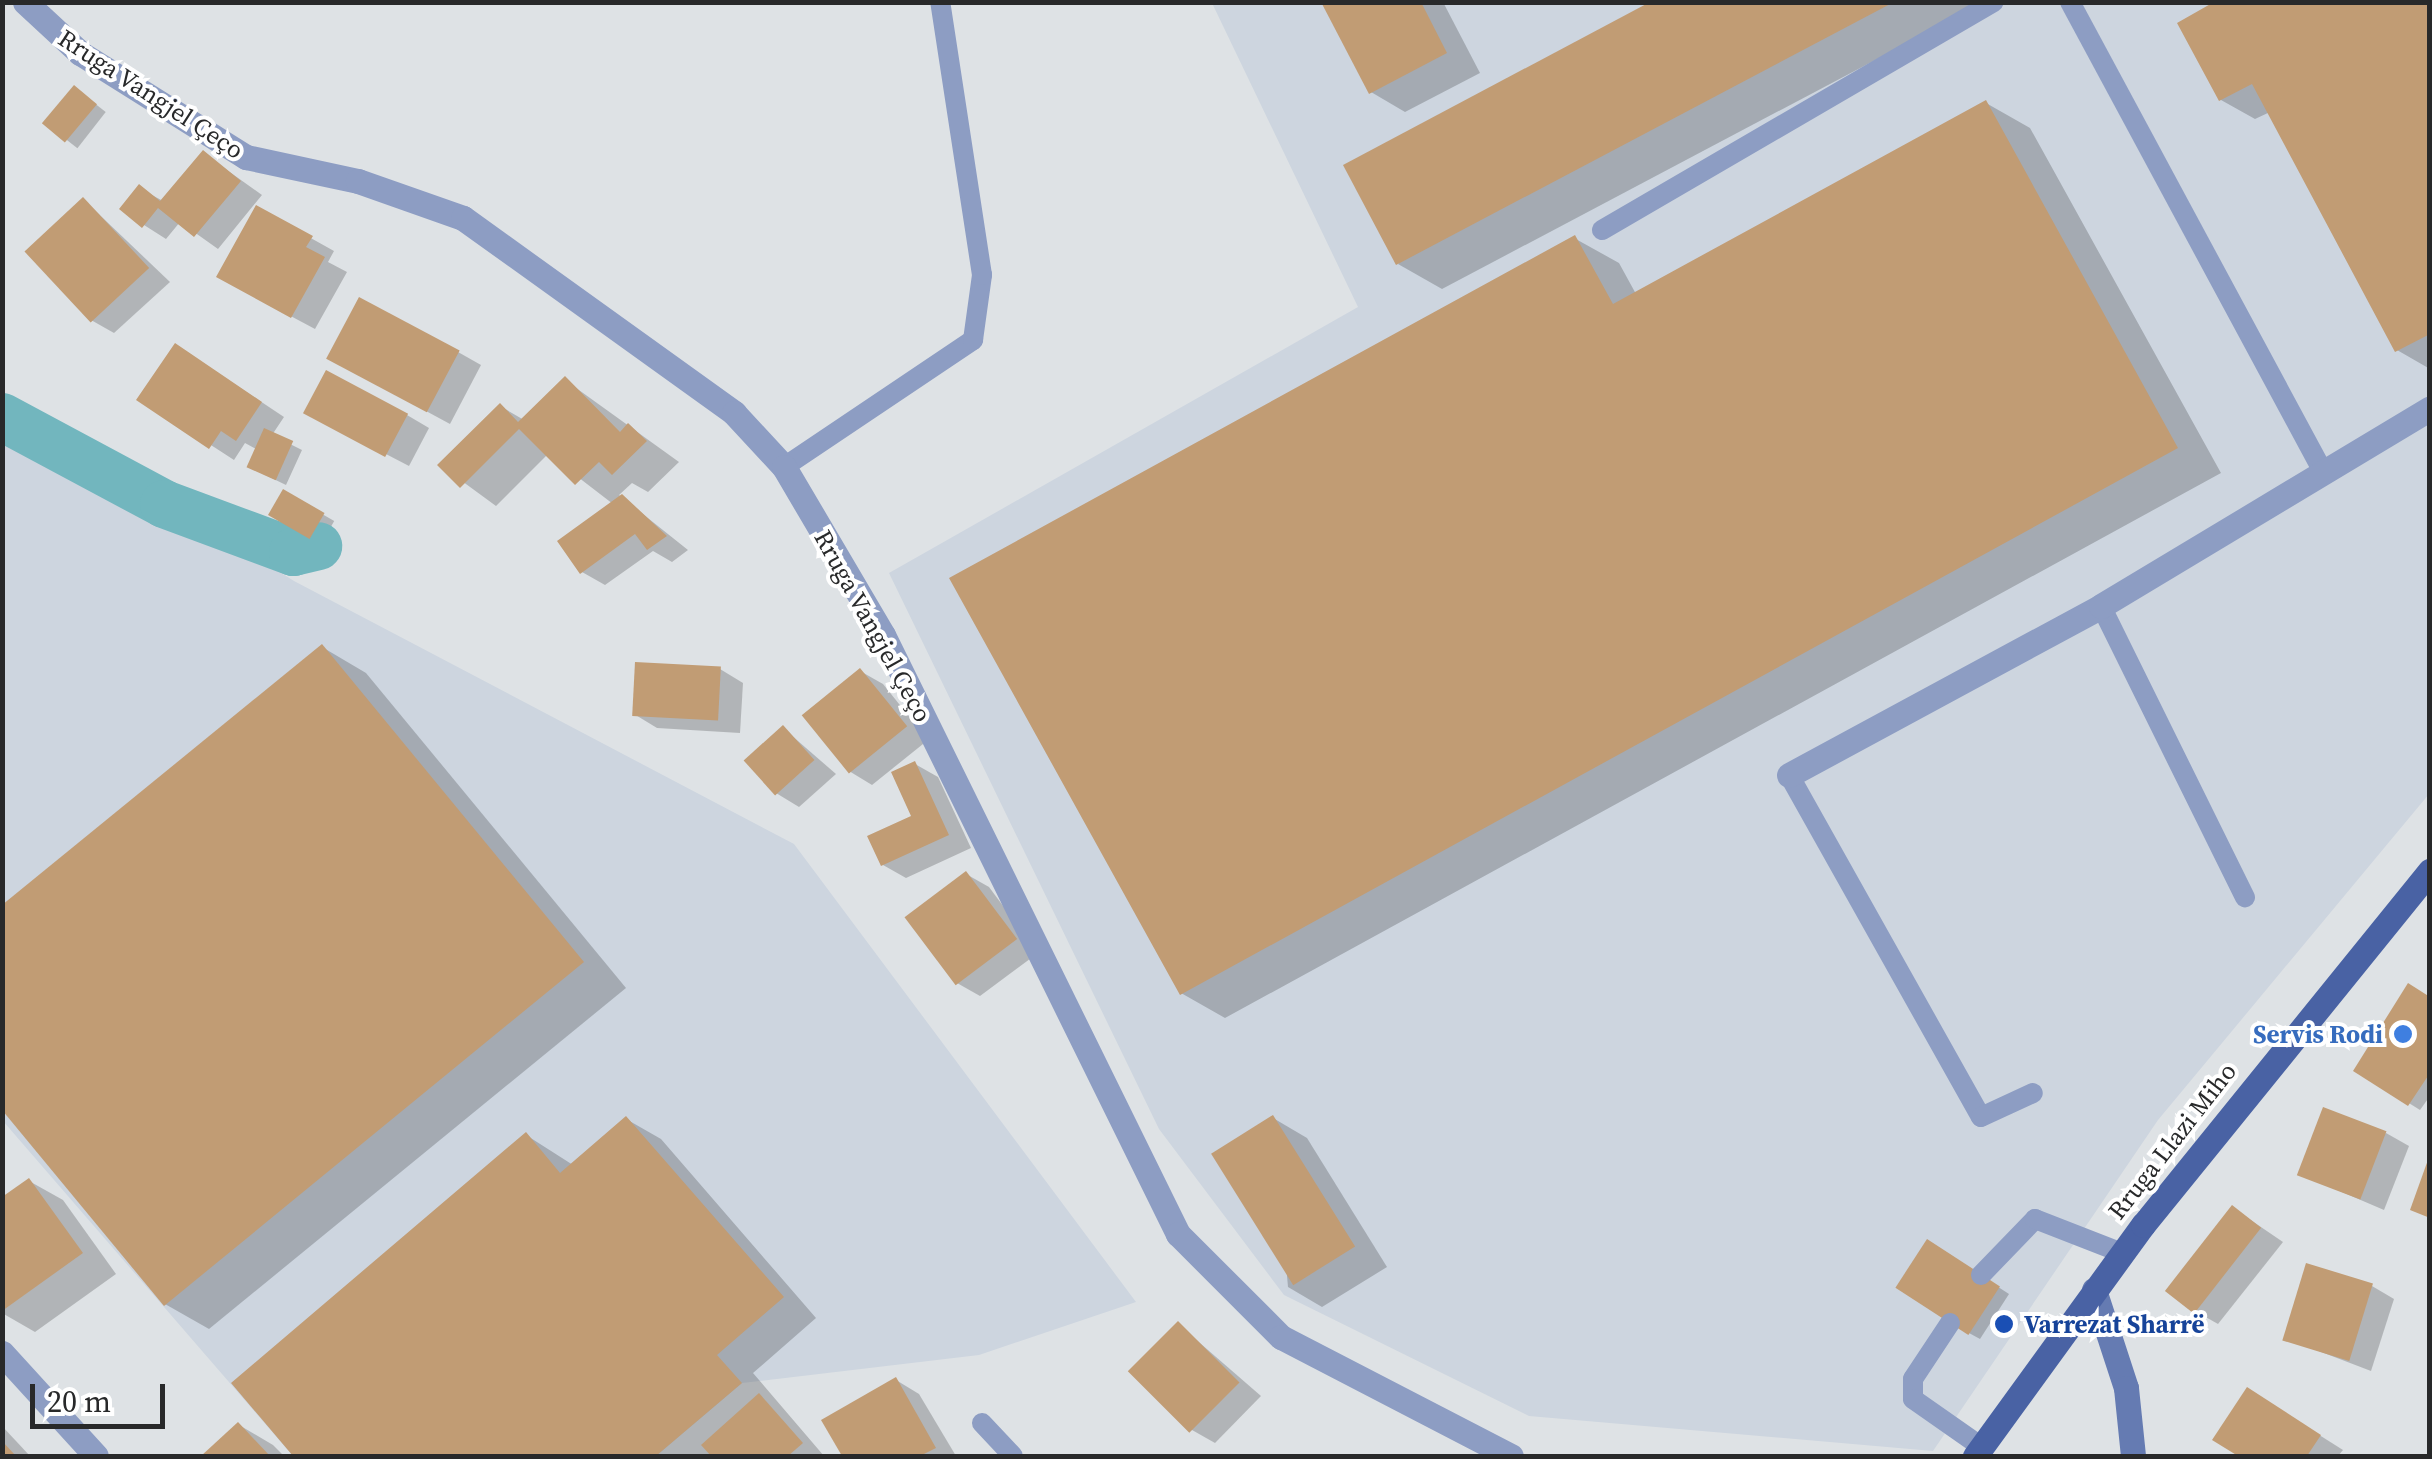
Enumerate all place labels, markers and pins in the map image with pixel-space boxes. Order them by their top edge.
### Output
place label: Servis Rodi [2253,1019,2383,1049]
marker: Servis Rodi [2392,1023,2414,1045]
place label: Varrezat Sharrë [2024,1309,2205,1339]
marker: Varrezat Sharrë [1993,1313,2015,1335]

